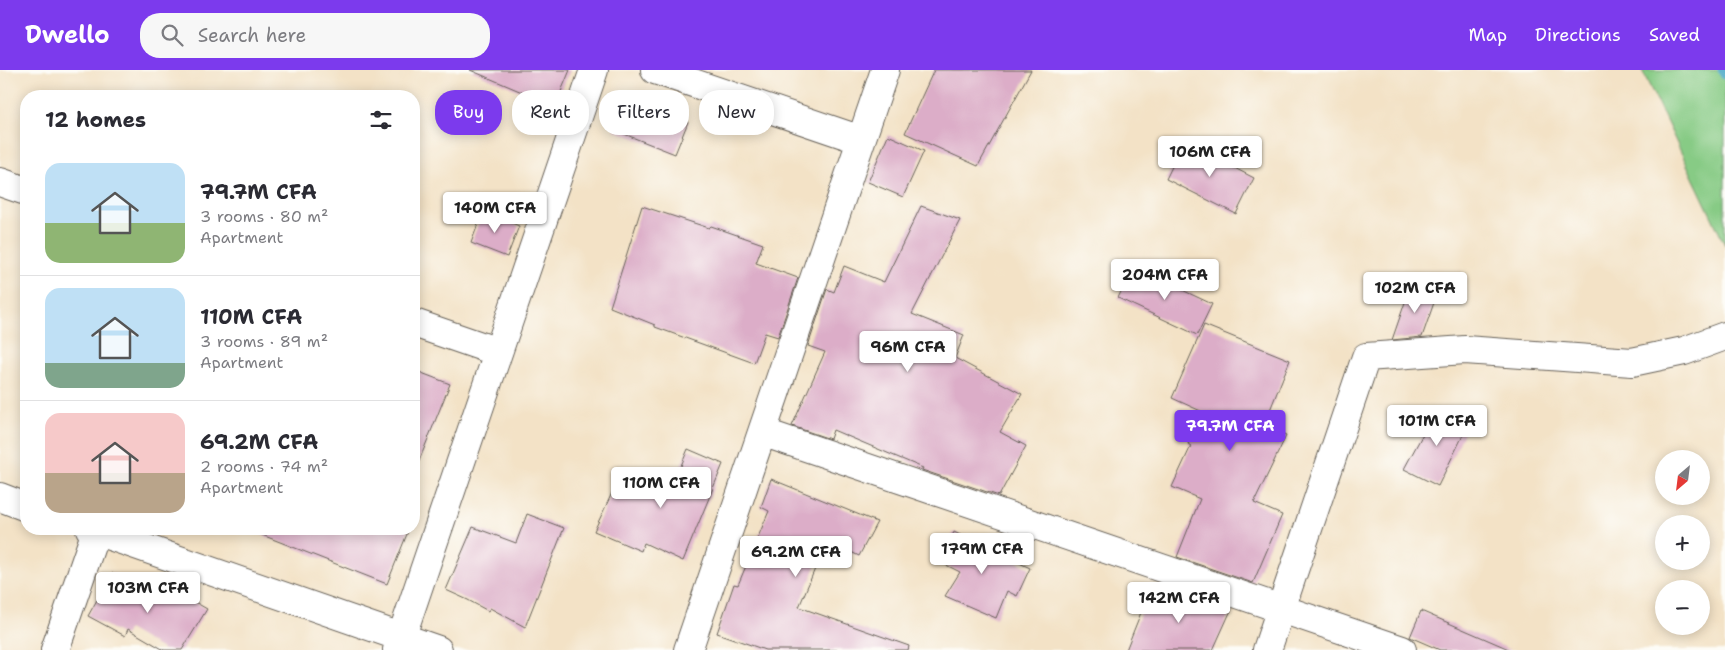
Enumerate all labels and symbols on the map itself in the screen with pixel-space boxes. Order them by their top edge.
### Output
pin: 106M CFA [1158,136,1262,178]
pin: 140M CFA [443,191,547,234]
pin: 204M CFA [1113,258,1217,301]
pin: 102M CFA [1363,272,1467,314]
pin: 96M CFA [862,330,954,373]
pin: 101M CFA [1385,404,1489,447]
pin: 79.7M CFA [1173,410,1287,452]
north arrow [1655,450,1710,505]
pin: 110M CFA [609,466,713,509]
pin: 179M CFA [930,532,1034,575]
pin: 69.2M CFA [739,536,853,578]
pin: 103M CFA [96,572,200,614]
pin: 142M CFA [1127,582,1231,624]

